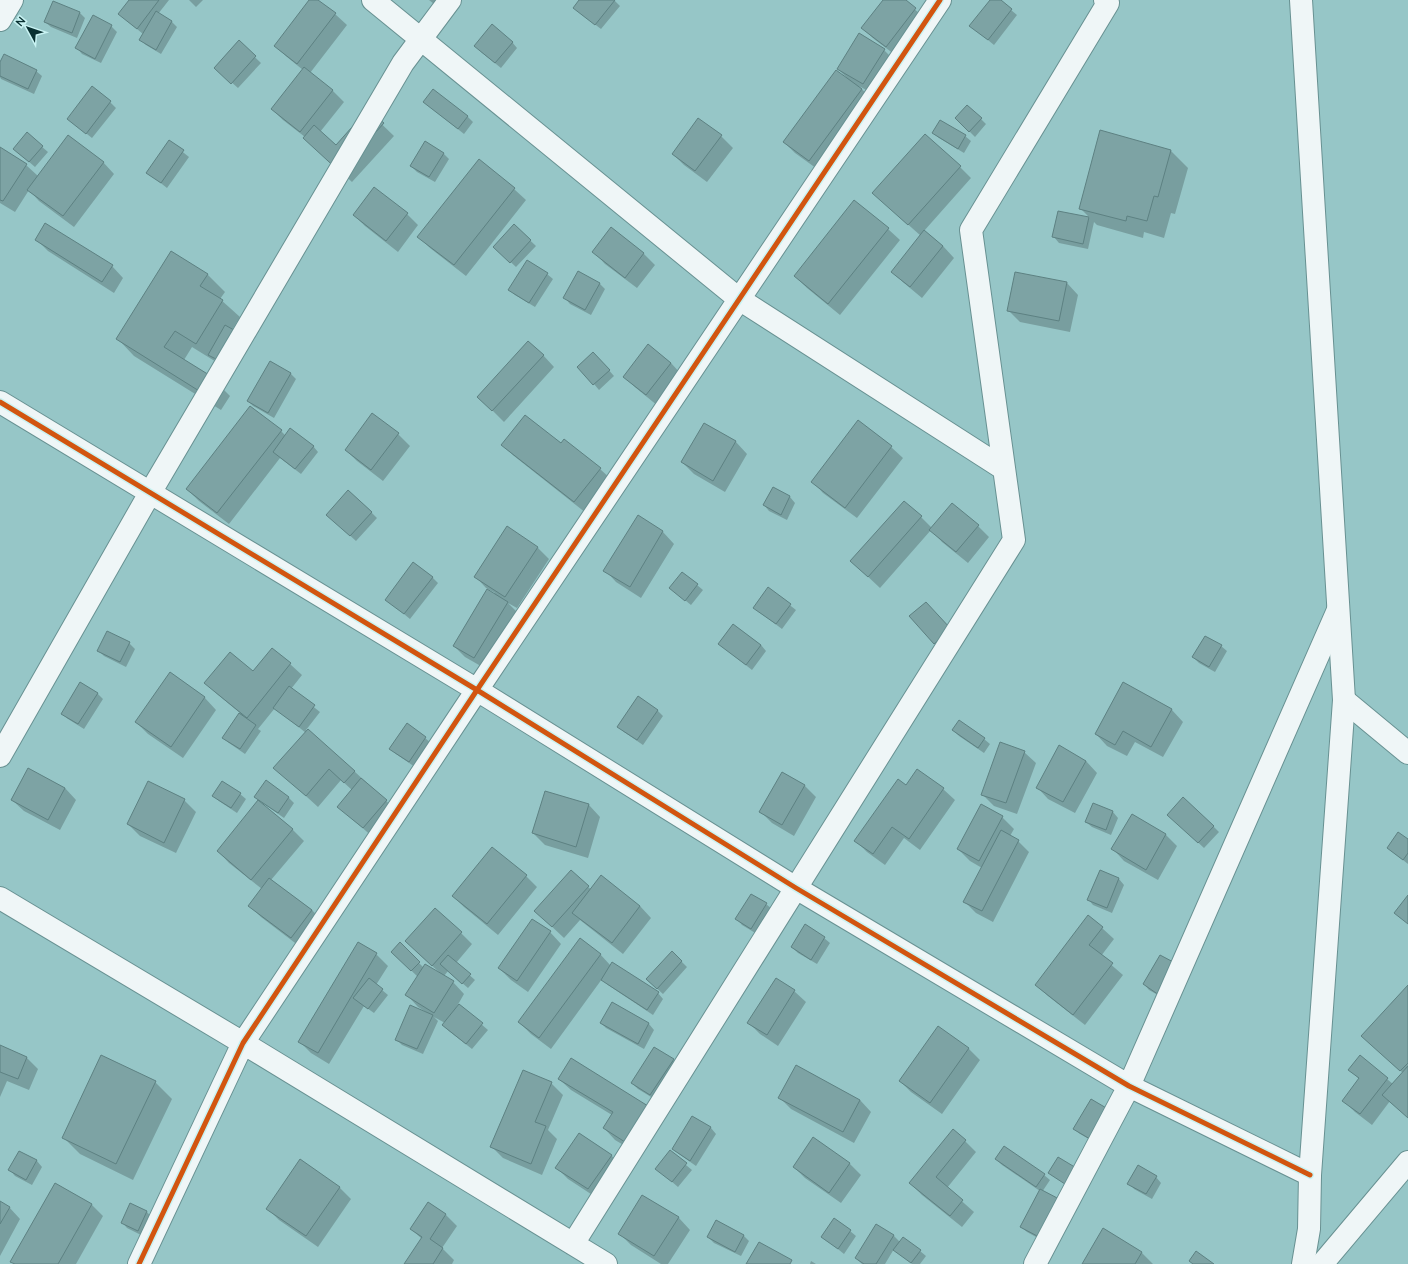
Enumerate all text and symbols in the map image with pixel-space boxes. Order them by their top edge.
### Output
north arrow [8,8,48,48]
text: N [12,14,28,29]

